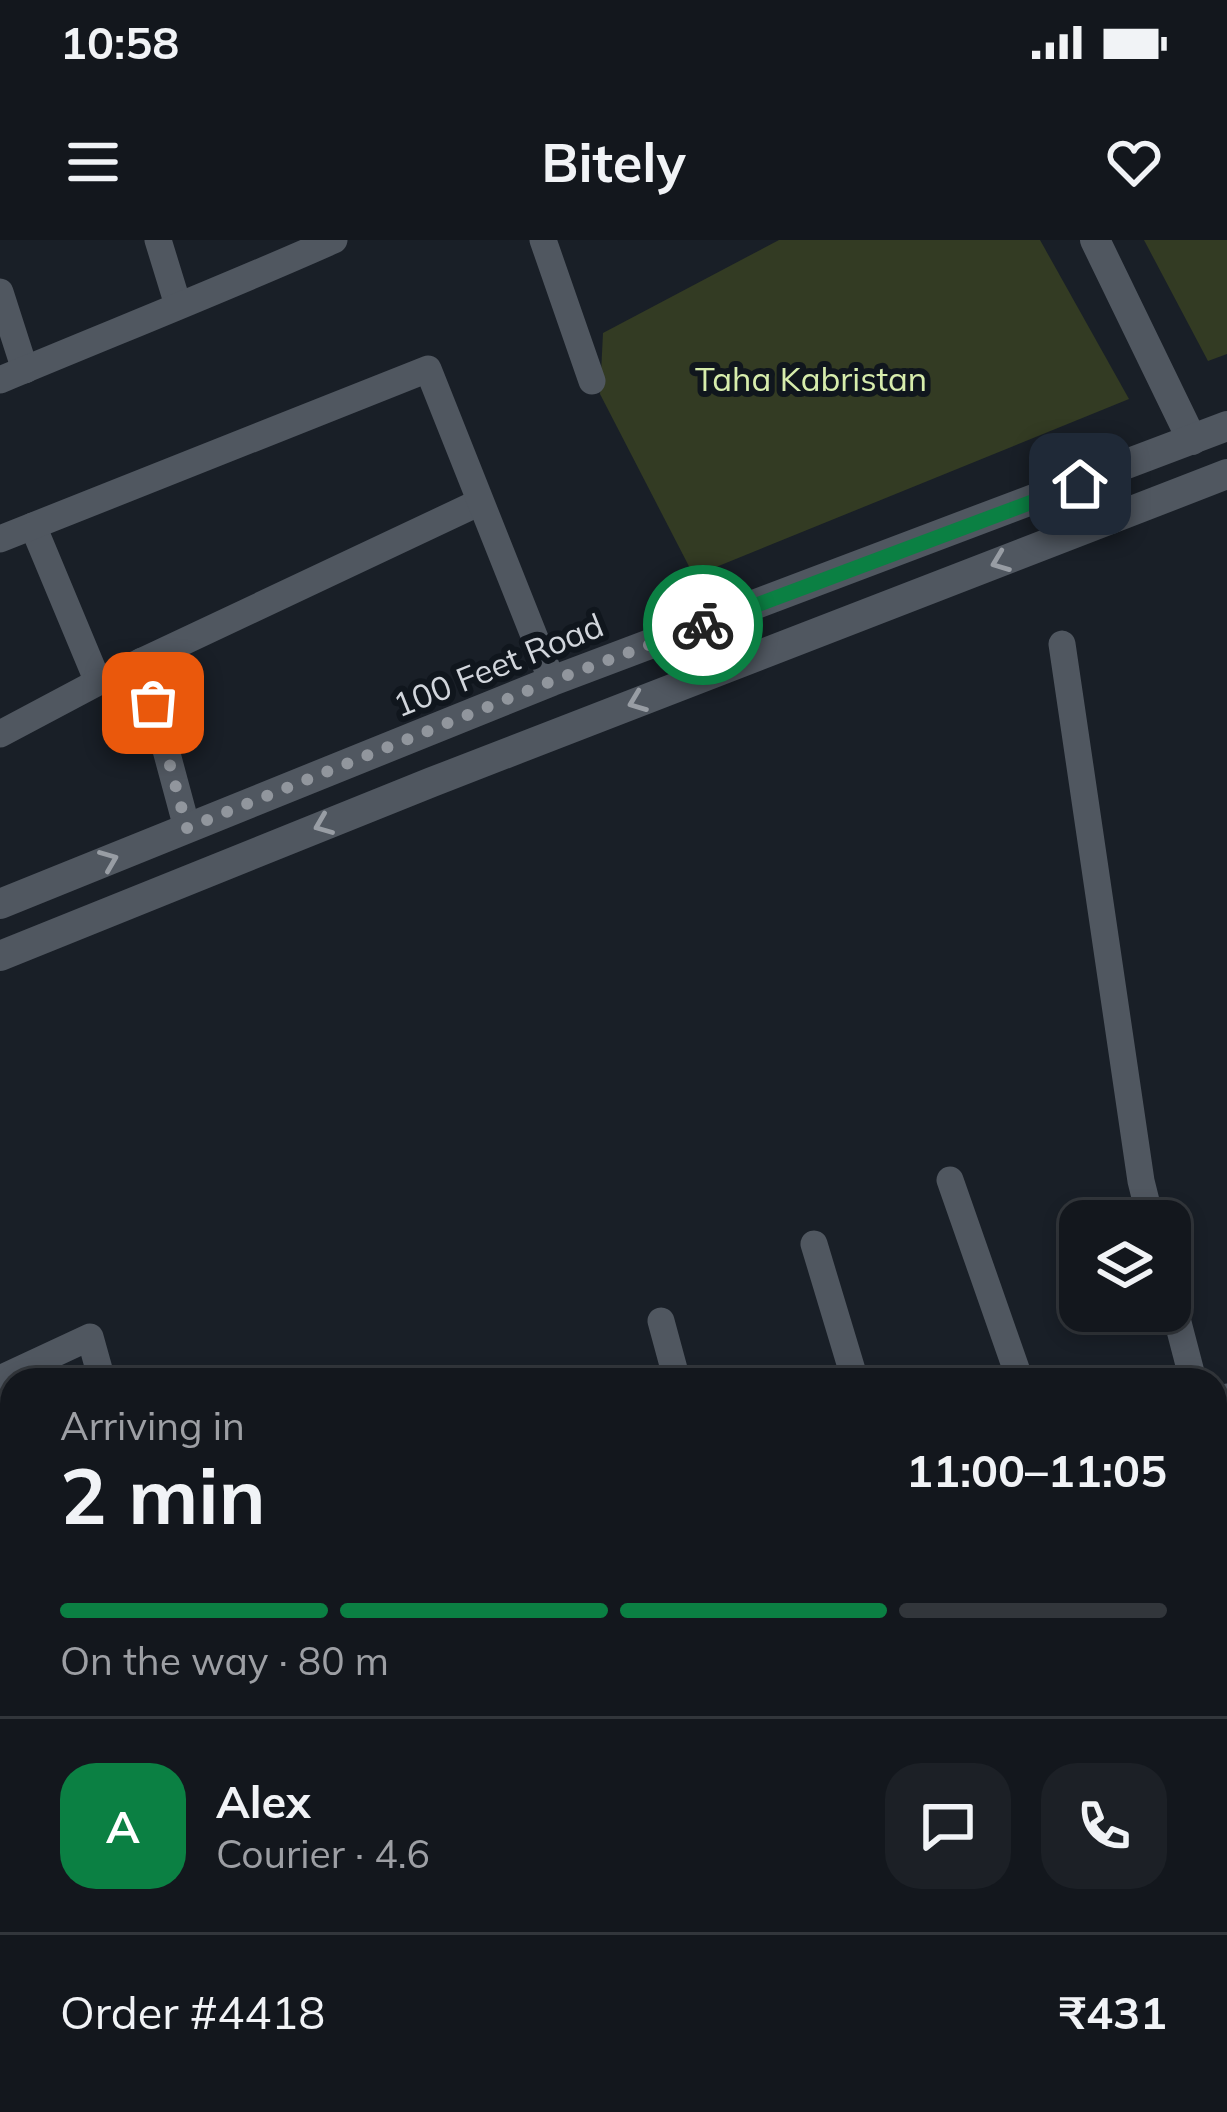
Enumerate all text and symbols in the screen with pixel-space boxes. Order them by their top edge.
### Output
text: 10:58 [60,14,179,70]
text: Bitely [541,128,686,196]
icon: menu [60,129,126,195]
icon: heart [1101,129,1167,195]
park label: Taha Kabristan [695,358,927,399]
pin [1029,433,1131,535]
icon: home [1047,451,1113,517]
one-way arrow [991,547,1012,572]
courier [643,565,763,685]
icon: bike [670,592,736,658]
street label: 100 Feet Road [387,604,609,725]
pin [102,652,204,754]
icon: bag [120,670,186,736]
one-way arrow [627,688,648,713]
one-way arrow [314,811,335,836]
one-way arrow [97,850,118,874]
map controls [1059,1200,1191,1332]
button: layers [1059,1200,1191,1332]
text: Arriving in [60,1401,245,1450]
text: 11:00–11:05 [906,1442,1167,1498]
text: 2 min [60,1446,266,1544]
text: On the way · 80 m [60,1636,389,1685]
button: chat [885,1763,1011,1889]
button: phone [1041,1763,1167,1889]
text: Alex [216,1773,311,1829]
text: A [106,1798,140,1854]
text: Courier · 4.6 [216,1829,430,1878]
text: Order #4418 [60,1984,325,2040]
text: ₹431 [1059,1984,1167,2040]

